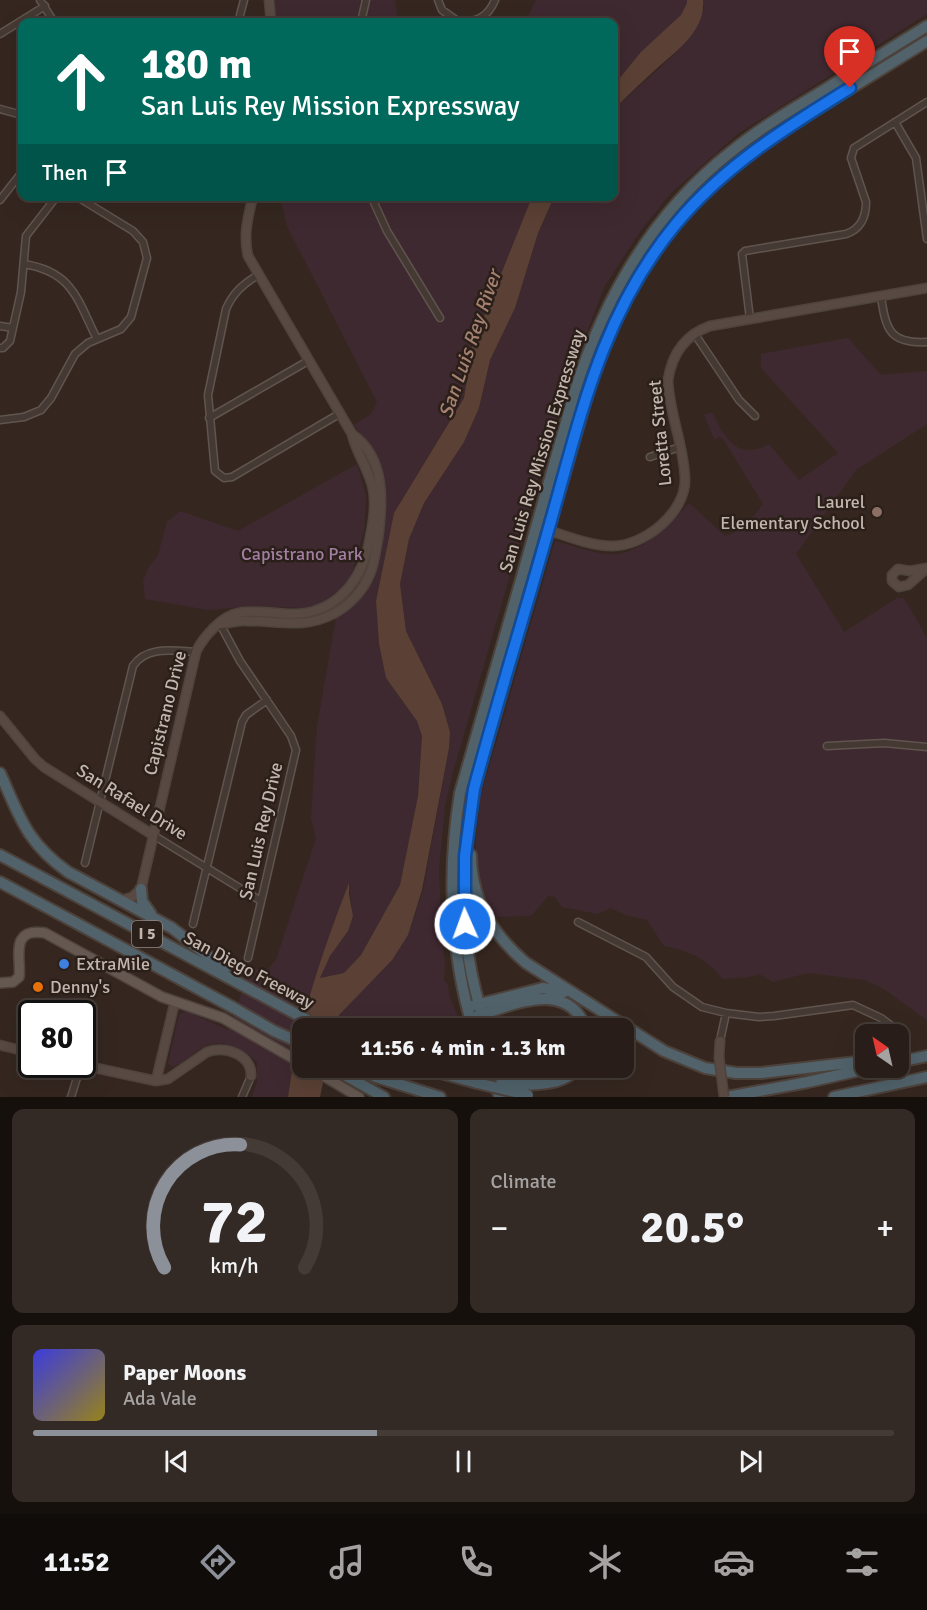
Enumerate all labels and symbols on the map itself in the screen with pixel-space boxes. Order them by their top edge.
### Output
pin [824,26,875,88]
water label: San Luis Rey River [433,264,508,421]
street label: San Luis Rey Mission Expressway [495,326,590,575]
street label: Loretta Street [644,379,676,487]
place label: Laurel Elementary School [720,491,865,534]
marker: Laurel Elementary School [870,505,884,519]
park label: Capistrano Park [241,543,363,565]
street label: Capistrano Drive [139,648,191,778]
street label: San Rafael Drive [73,759,191,845]
street label: San Luis Rey Drive [234,760,288,902]
position arrow [433,892,497,956]
road number: I 5 [132,921,162,947]
street label: San Diego Freeway [180,926,318,1014]
place label: ExtraMile [76,953,150,975]
marker: ExtraMile [57,957,71,971]
place label: Denny's [50,976,110,998]
marker: Denny's [31,980,45,994]
speed limit sign: 80 [18,1000,96,1078]
north arrow [855,1024,909,1078]

